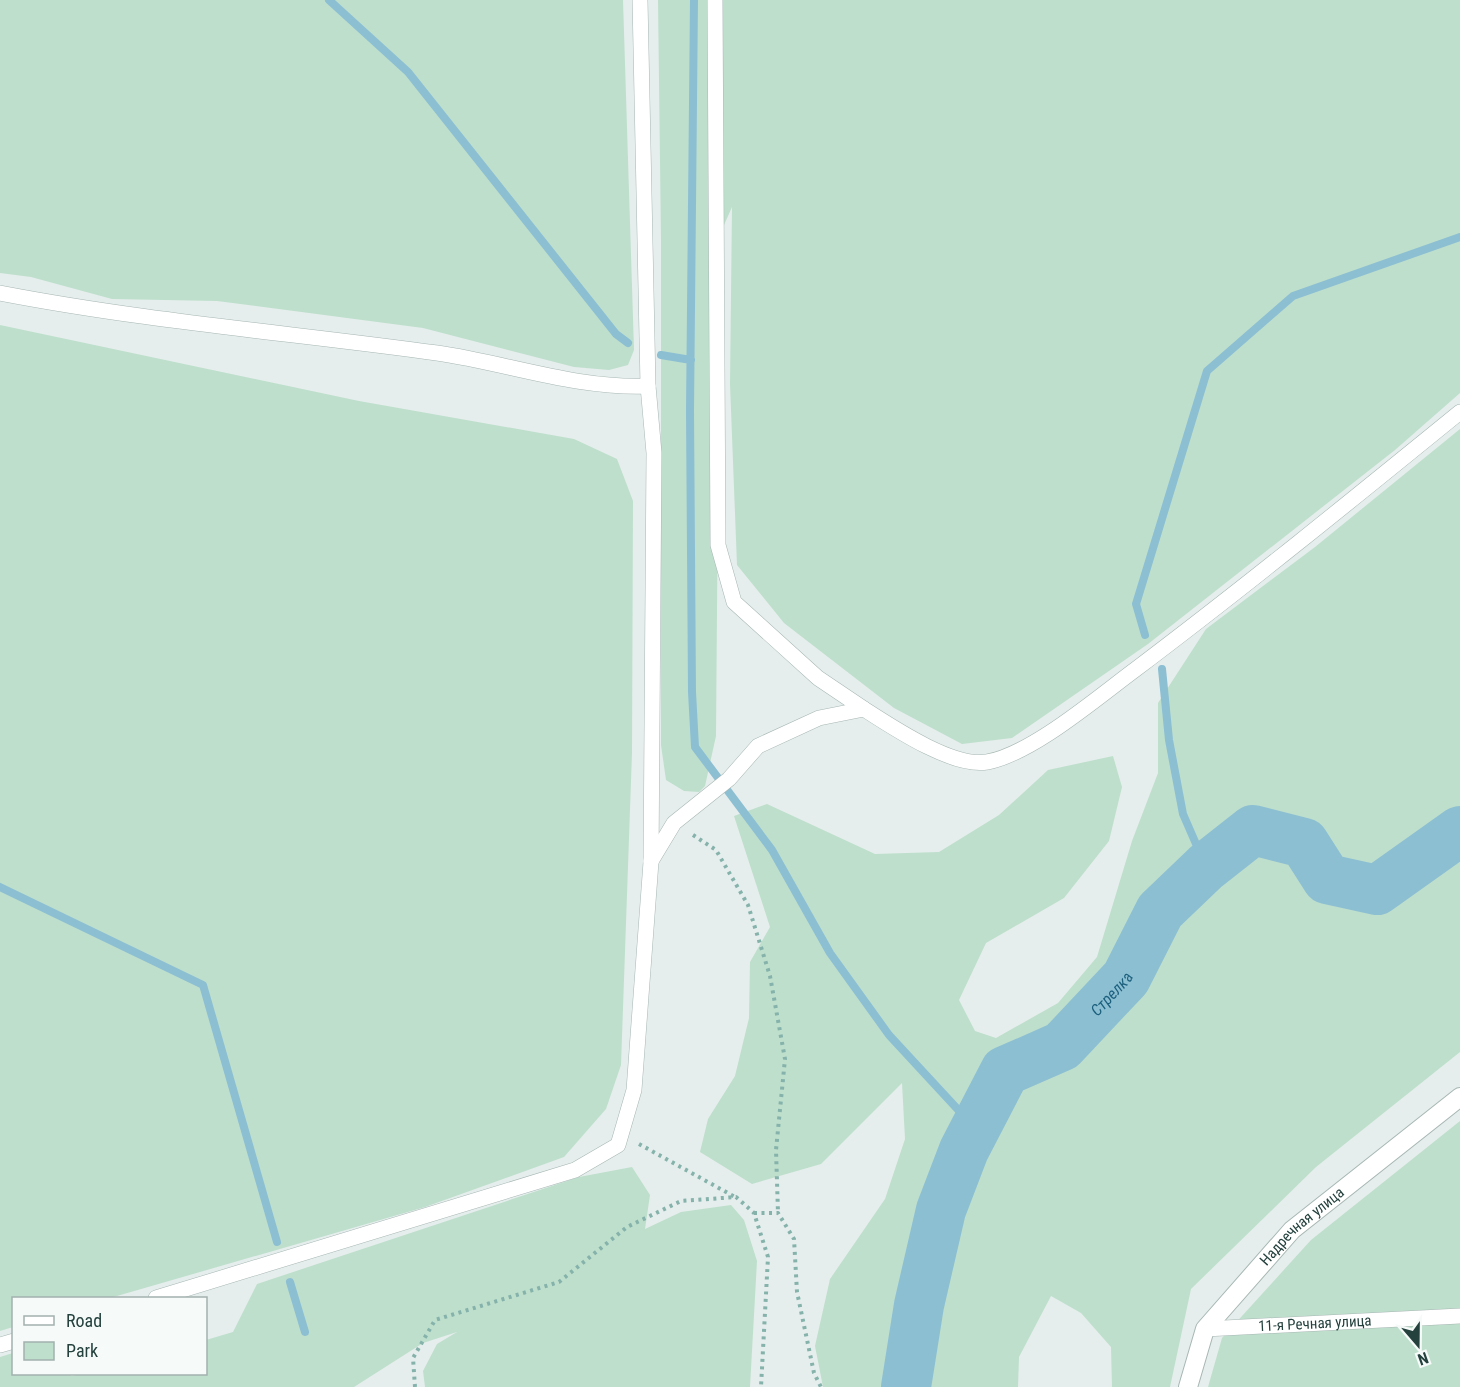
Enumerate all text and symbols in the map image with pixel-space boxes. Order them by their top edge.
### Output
water label: Стрелка [1087,969,1137,1020]
street label: Надречная улица [1256,1183,1348,1269]
legend [12,1297,207,1375]
text: Road [66,1310,102,1331]
street label: 11-я Речная улица [1258,1312,1372,1335]
north arrow [1388,1315,1448,1375]
text: Park [66,1340,98,1361]
text: N [1415,1348,1431,1369]

